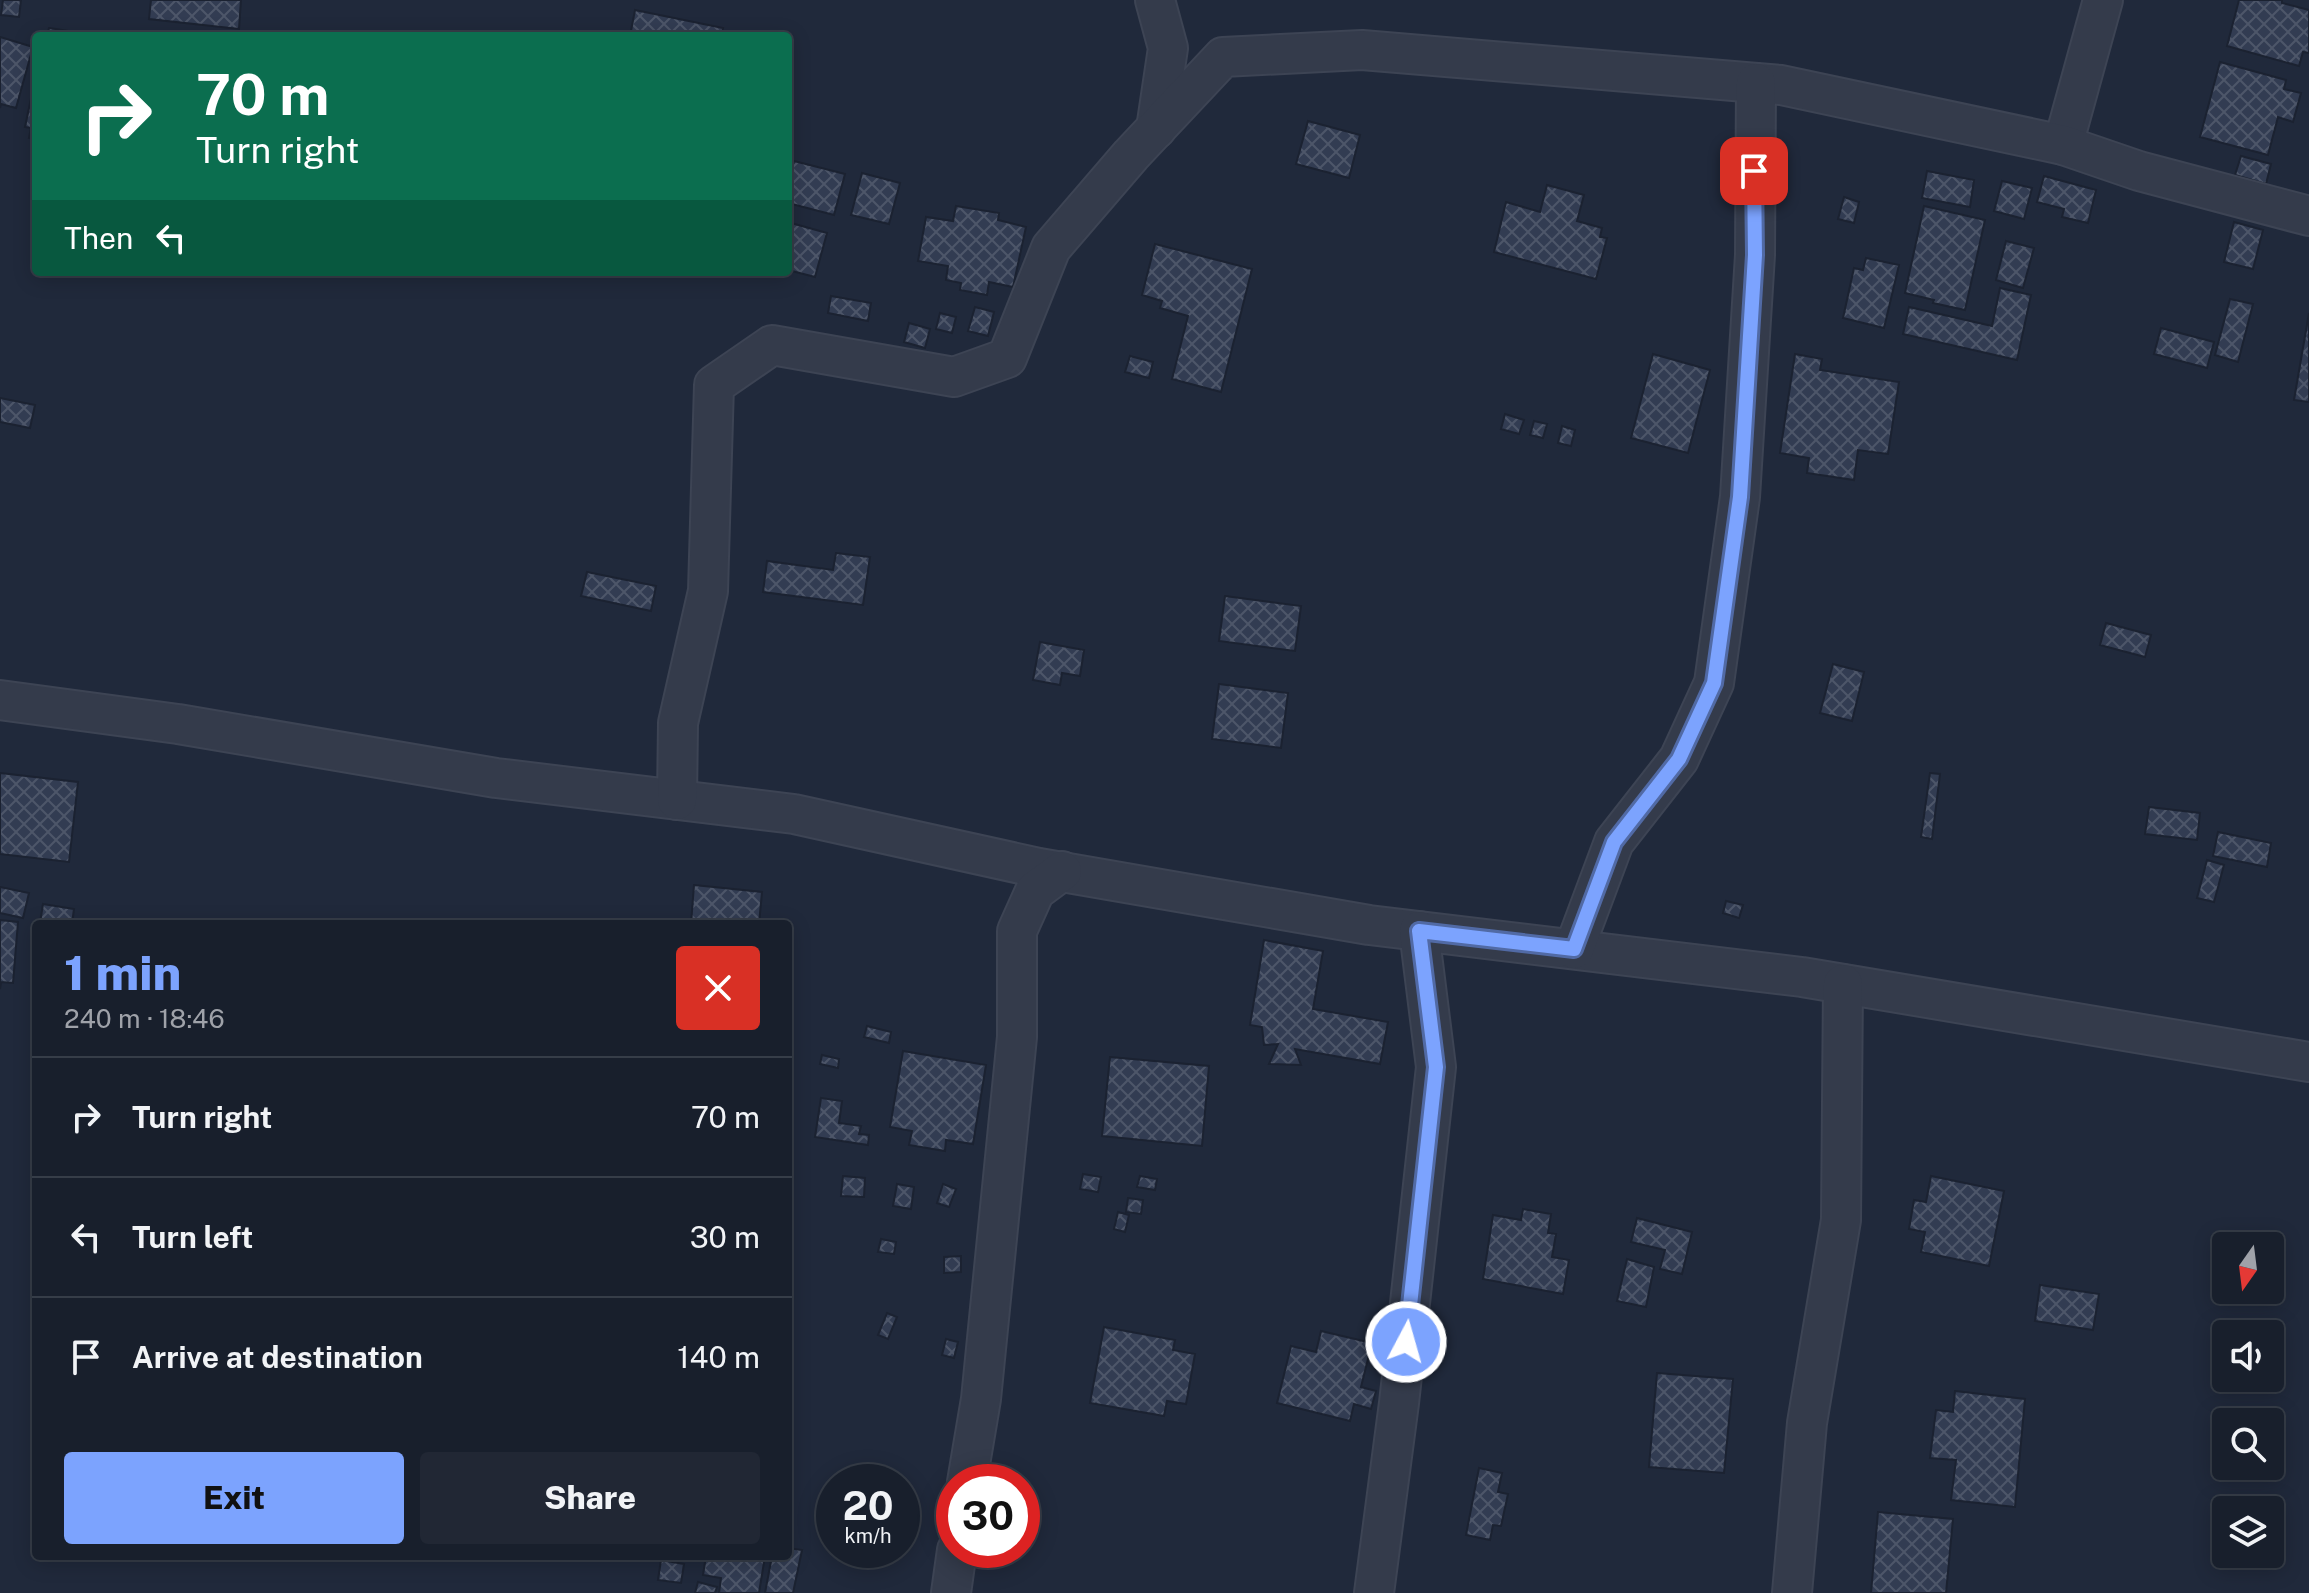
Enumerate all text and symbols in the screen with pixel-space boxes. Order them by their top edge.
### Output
text: 70 m [196,62,329,128]
icon: right [64,64,168,168]
text: Turn right [196,129,359,171]
pin [1720,137,1788,205]
icon: arrive [1732,149,1776,193]
icon: left [149,216,193,260]
text: Then [64,220,133,256]
text: 1 min [64,944,181,1001]
button: close [676,946,760,1030]
text: 240 m · 18:46 [64,1003,225,1034]
icon: right [64,1095,108,1139]
text: Turn right [132,1099,272,1135]
text: 70 m [691,1099,760,1135]
icon: left [64,1215,108,1259]
text: Turn left [132,1219,253,1255]
text: 30 m [690,1219,760,1255]
north arrow [2212,1232,2284,1304]
map controls [2212,1232,2284,1568]
position arrow [1364,1300,1448,1384]
button: sound [2212,1320,2284,1392]
icon: arrive [64,1335,108,1379]
text: Arrive at destination [132,1339,423,1375]
text: 140 m [677,1339,760,1375]
button: search [2212,1408,2284,1480]
button: Exit [64,1452,404,1544]
button: Share [420,1452,760,1544]
speed limit sign: 30 [936,1464,1040,1568]
text: 20 [842,1482,894,1529]
button: layers [2212,1496,2284,1568]
text: km/h [844,1524,892,1548]

